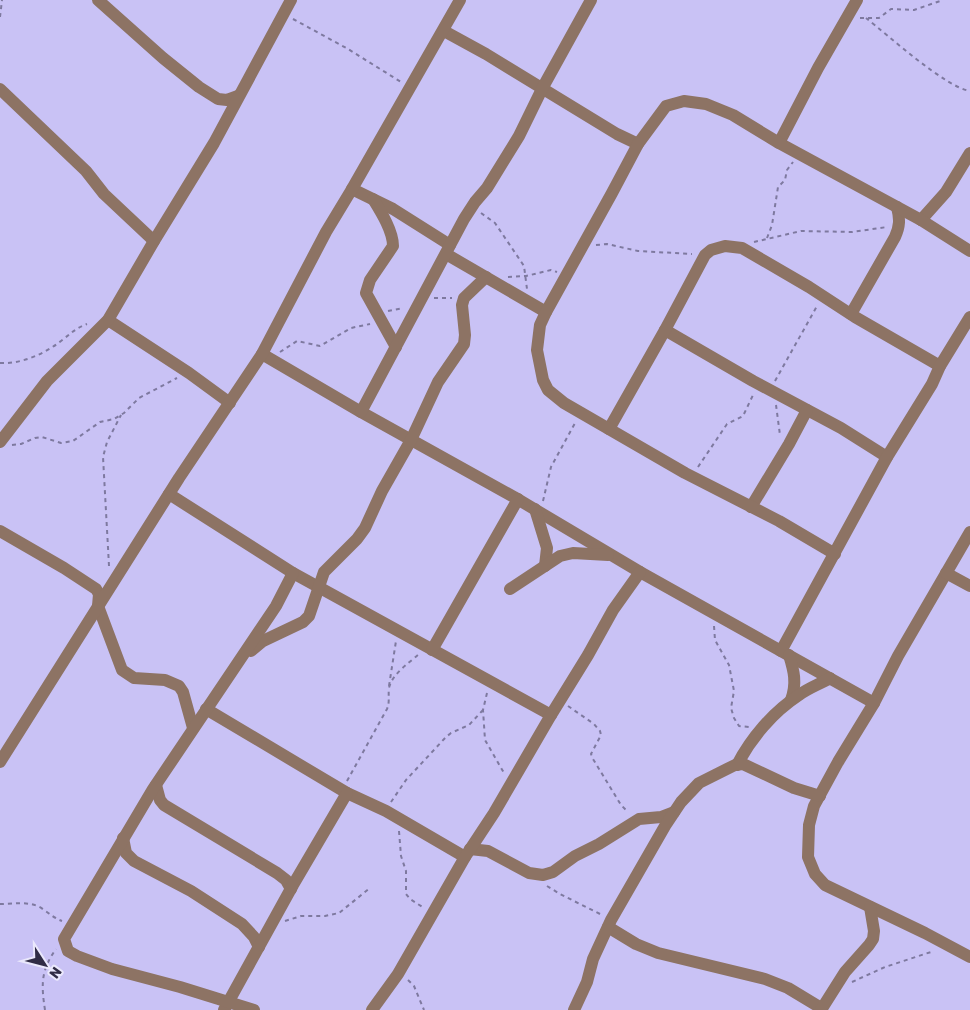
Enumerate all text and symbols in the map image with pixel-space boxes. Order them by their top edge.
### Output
north arrow [20,940,70,990]
text: N [45,963,65,981]

